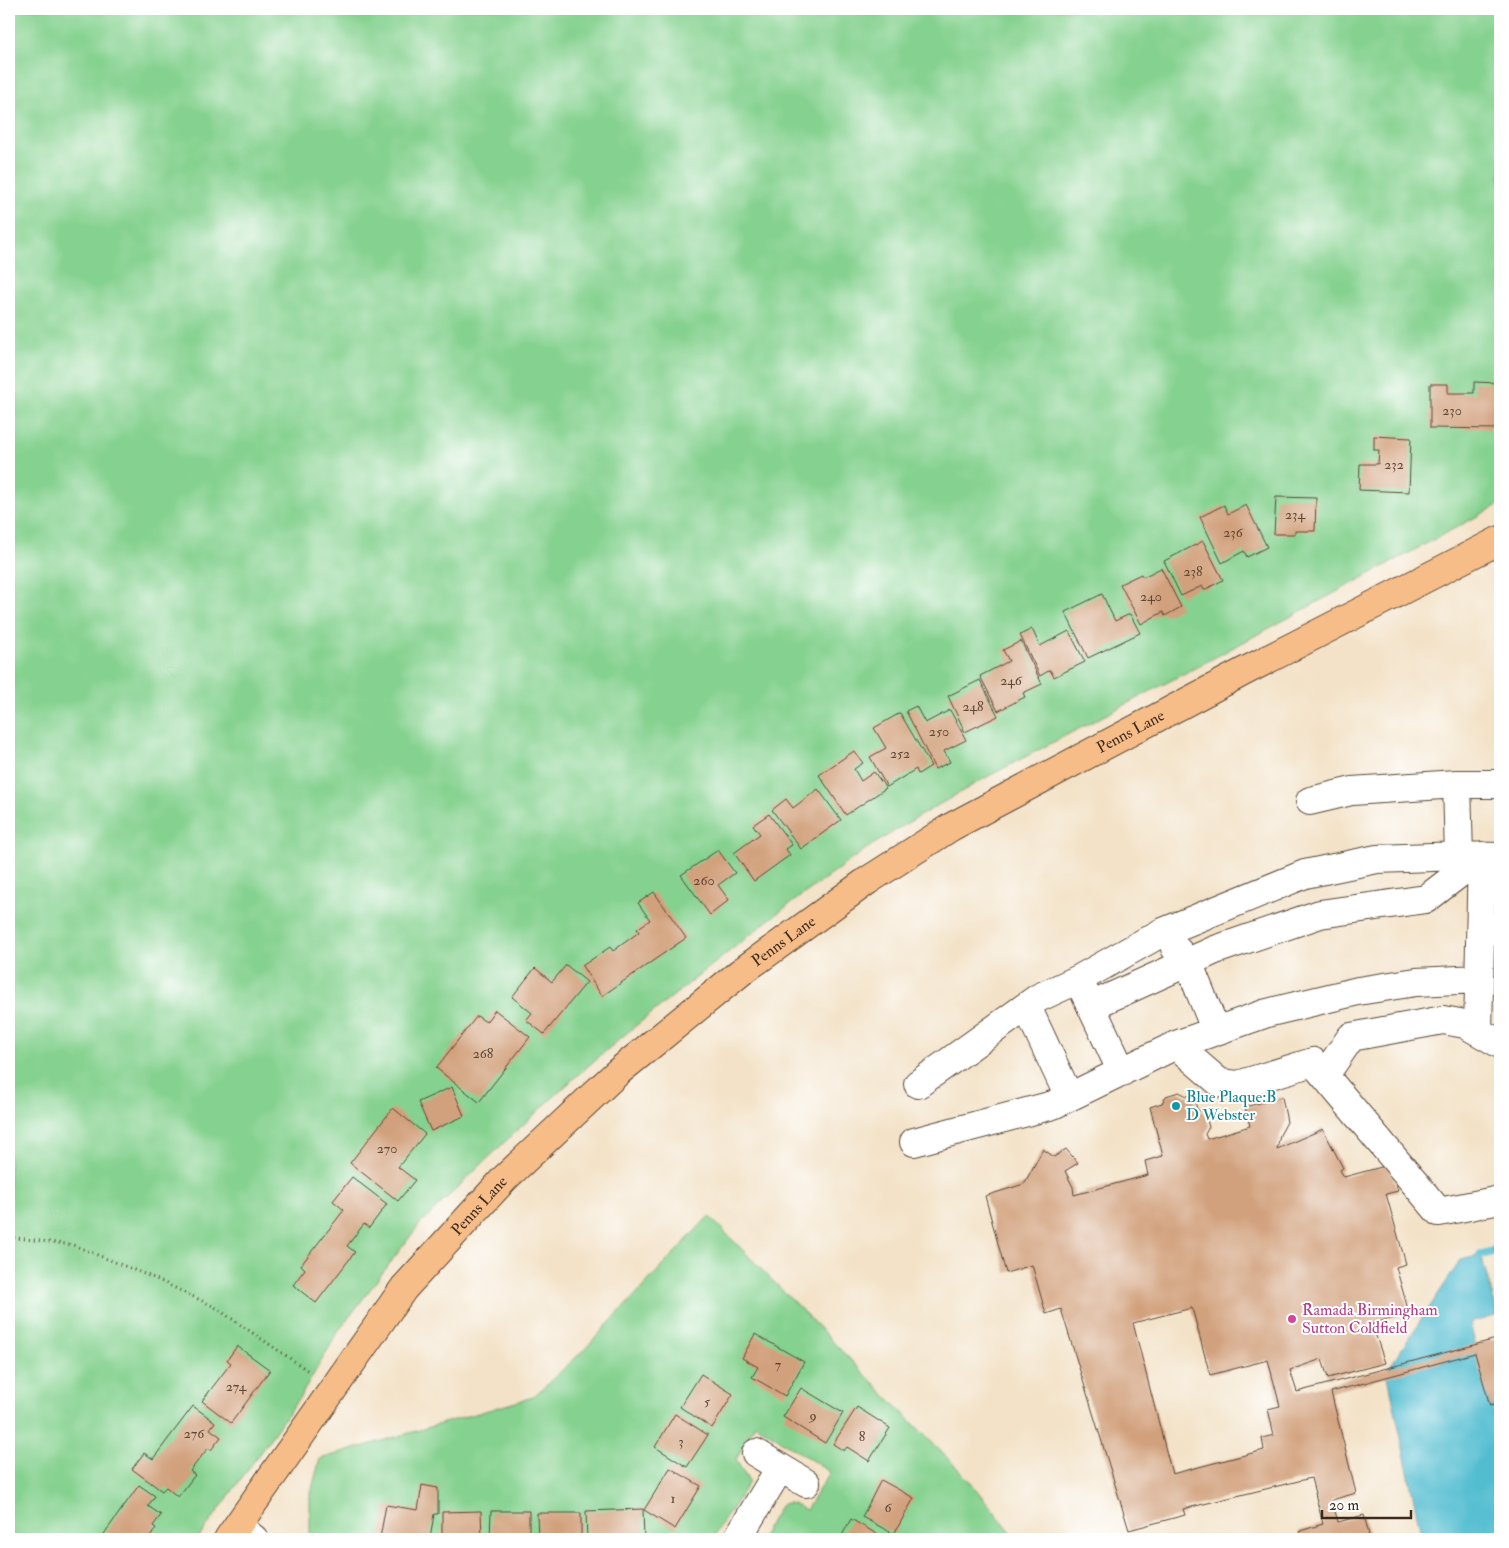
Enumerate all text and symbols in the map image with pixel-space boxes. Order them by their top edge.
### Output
house number: 230 [1442,402,1462,419]
house number: 232 [1384,456,1404,473]
house number: 234 [1285,506,1306,523]
house number: 236 [1223,524,1244,541]
house number: 238 [1183,563,1203,580]
house number: 240 [1140,588,1162,605]
house number: 246 [1000,672,1023,689]
house number: 248 [962,698,984,715]
street label: Penns Lane [1093,705,1168,758]
house number: 250 [929,723,949,740]
house number: 252 [890,745,910,762]
house number: 260 [693,872,715,889]
street label: Penns Lane [748,911,820,971]
house number: 268 [473,1045,494,1062]
place label: Blue Plaque:B D Webster [1186,1087,1277,1125]
marker: Blue Plaque:B D Webster [1170,1100,1182,1112]
house number: 270 [377,1140,397,1157]
street label: Penns Lane [447,1172,512,1240]
place label: Ramada Birmingham Sutton Coldfield [1302,1300,1438,1338]
marker: Ramada Birmingham Sutton Coldfield [1286,1313,1298,1325]
house number: 7 [775,1356,782,1373]
house number: 274 [226,1378,248,1395]
house number: 5 [704,1393,711,1410]
house number: 9 [808,1407,817,1424]
house number: 276 [184,1425,205,1442]
house number: 8 [859,1428,866,1445]
house number: 3 [678,1433,684,1450]
scale bar [1322,1488,1410,1520]
house number: 1 [671,1490,676,1507]
text: 20 m [1329,1496,1359,1515]
house number: 6 [884,1499,892,1516]

